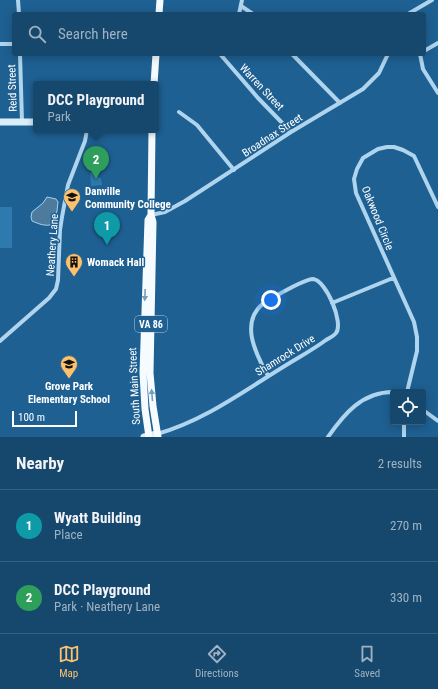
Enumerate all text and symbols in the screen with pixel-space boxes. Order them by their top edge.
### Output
search box [12,12,426,56]
icon: search [26,23,48,45]
text: Search here [58,25,128,43]
street label: Warren Street [237,61,286,113]
street label: Reid Street [5,64,20,112]
popup [33,81,159,133]
text: DCC Playground [48,91,144,109]
text: Park [48,109,71,124]
street label: Broadnax Street [240,111,305,160]
pin: 2 [83,146,109,179]
street label: Oakwood Circle [359,184,396,252]
place label: Danville Community College [85,185,171,211]
school or university icon: Danville Community College [62,187,82,212]
pin: 1 [94,212,120,245]
street label: Neathery Lane [44,213,61,277]
building icon: Womack Hall [64,252,84,277]
place label: Womack Hall [87,256,144,269]
one-way arrow [142,289,148,302]
your location [261,290,281,310]
road number: VA 86 [135,316,167,332]
street label: Shamrock Drive [253,332,317,379]
street label: South Main Street [126,347,143,425]
school or university icon: Grove Park Elementary School [59,354,79,379]
place label: Grove Park Elementary School [28,380,110,406]
one-way arrow [148,389,155,401]
map controls [390,389,426,425]
button: locate [390,389,426,425]
scale bar [12,409,77,428]
text: 100 m [18,411,45,424]
text: Nearby [16,453,64,473]
text: 2 results [378,456,422,471]
text: Wyatt Building [54,509,141,527]
text: 1 [26,518,32,533]
text: 270 m [390,518,422,533]
text: Place [54,527,83,542]
text: DCC Playground [54,581,151,599]
text: 2 [26,590,32,605]
text: 330 m [390,590,422,605]
text: Park · Neathery Lane [54,599,160,614]
tab: Map [58,643,80,680]
tab: Directions [195,643,239,680]
tab: Saved [354,643,380,680]

